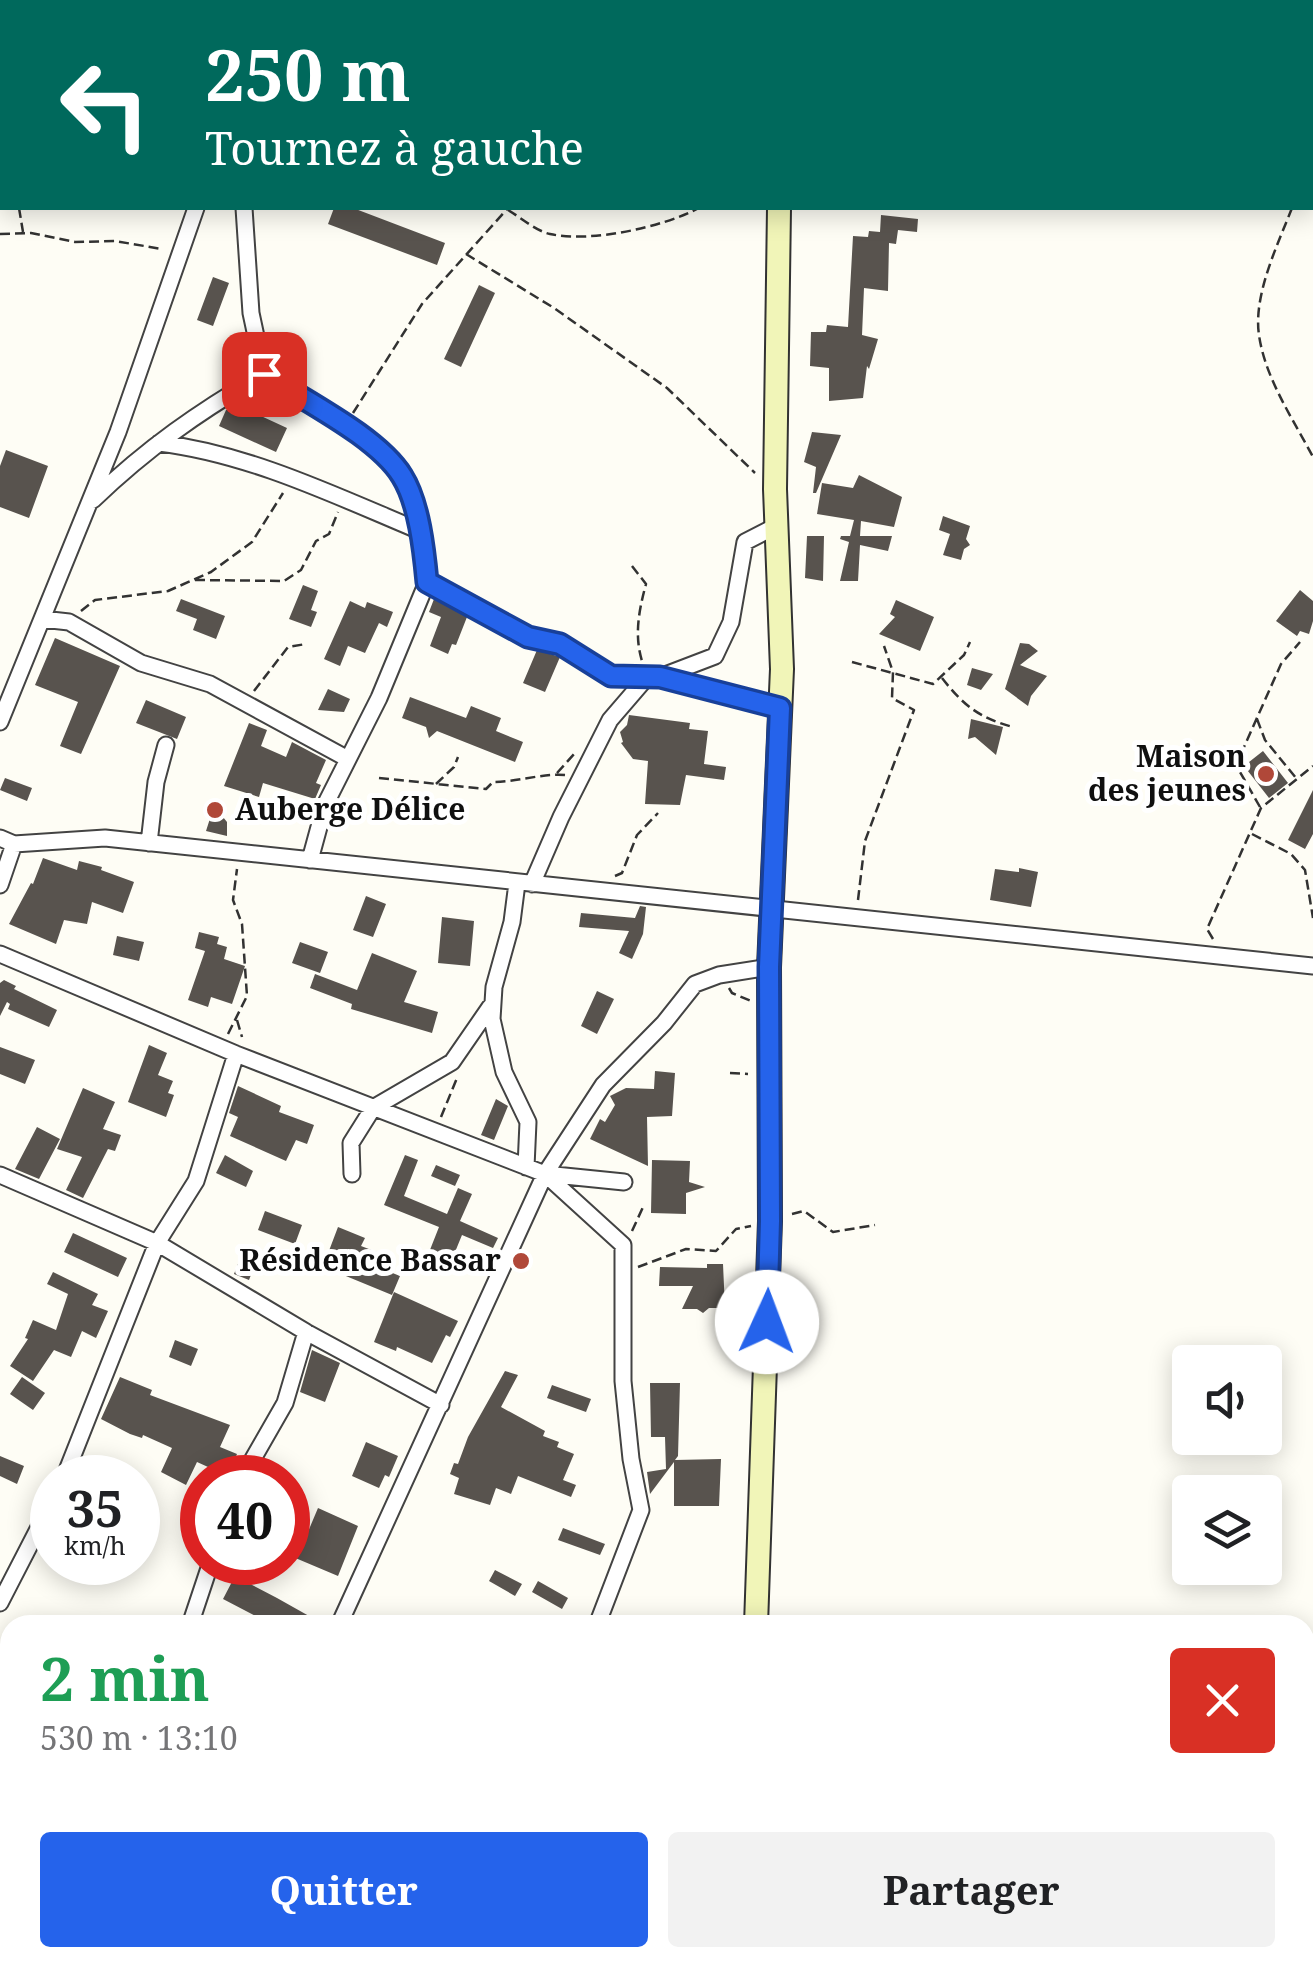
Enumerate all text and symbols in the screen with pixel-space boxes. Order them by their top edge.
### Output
text: 250 m [205,26,411,122]
icon: left [40,40,170,170]
text: Tournez à gauche [205,117,584,178]
pin [222,332,307,417]
icon: arrive [237,347,292,402]
place label: Maison des jeunes [1088,735,1246,810]
marker: Maison des jeunes [1255,763,1277,785]
place label: Auberge Délice [235,788,465,829]
marker: Auberge Délice [204,799,226,821]
place label: Résidence Bassar [239,1239,501,1280]
marker: Résidence Bassar [510,1250,532,1272]
position arrow [715,1270,819,1374]
map controls [1172,1345,1282,1585]
button: sound [1172,1345,1282,1455]
speed limit sign: 40 [180,1455,310,1585]
text: 35 [67,1474,123,1542]
button: layers [1172,1475,1282,1585]
text: km/h [64,1528,126,1562]
text: 2 min [40,1637,210,1719]
button: close [1170,1648,1275,1753]
text: 530 m · 13:10 [40,1716,238,1759]
button: Quitter [40,1832,648,1947]
button: Partager [668,1832,1275,1947]

